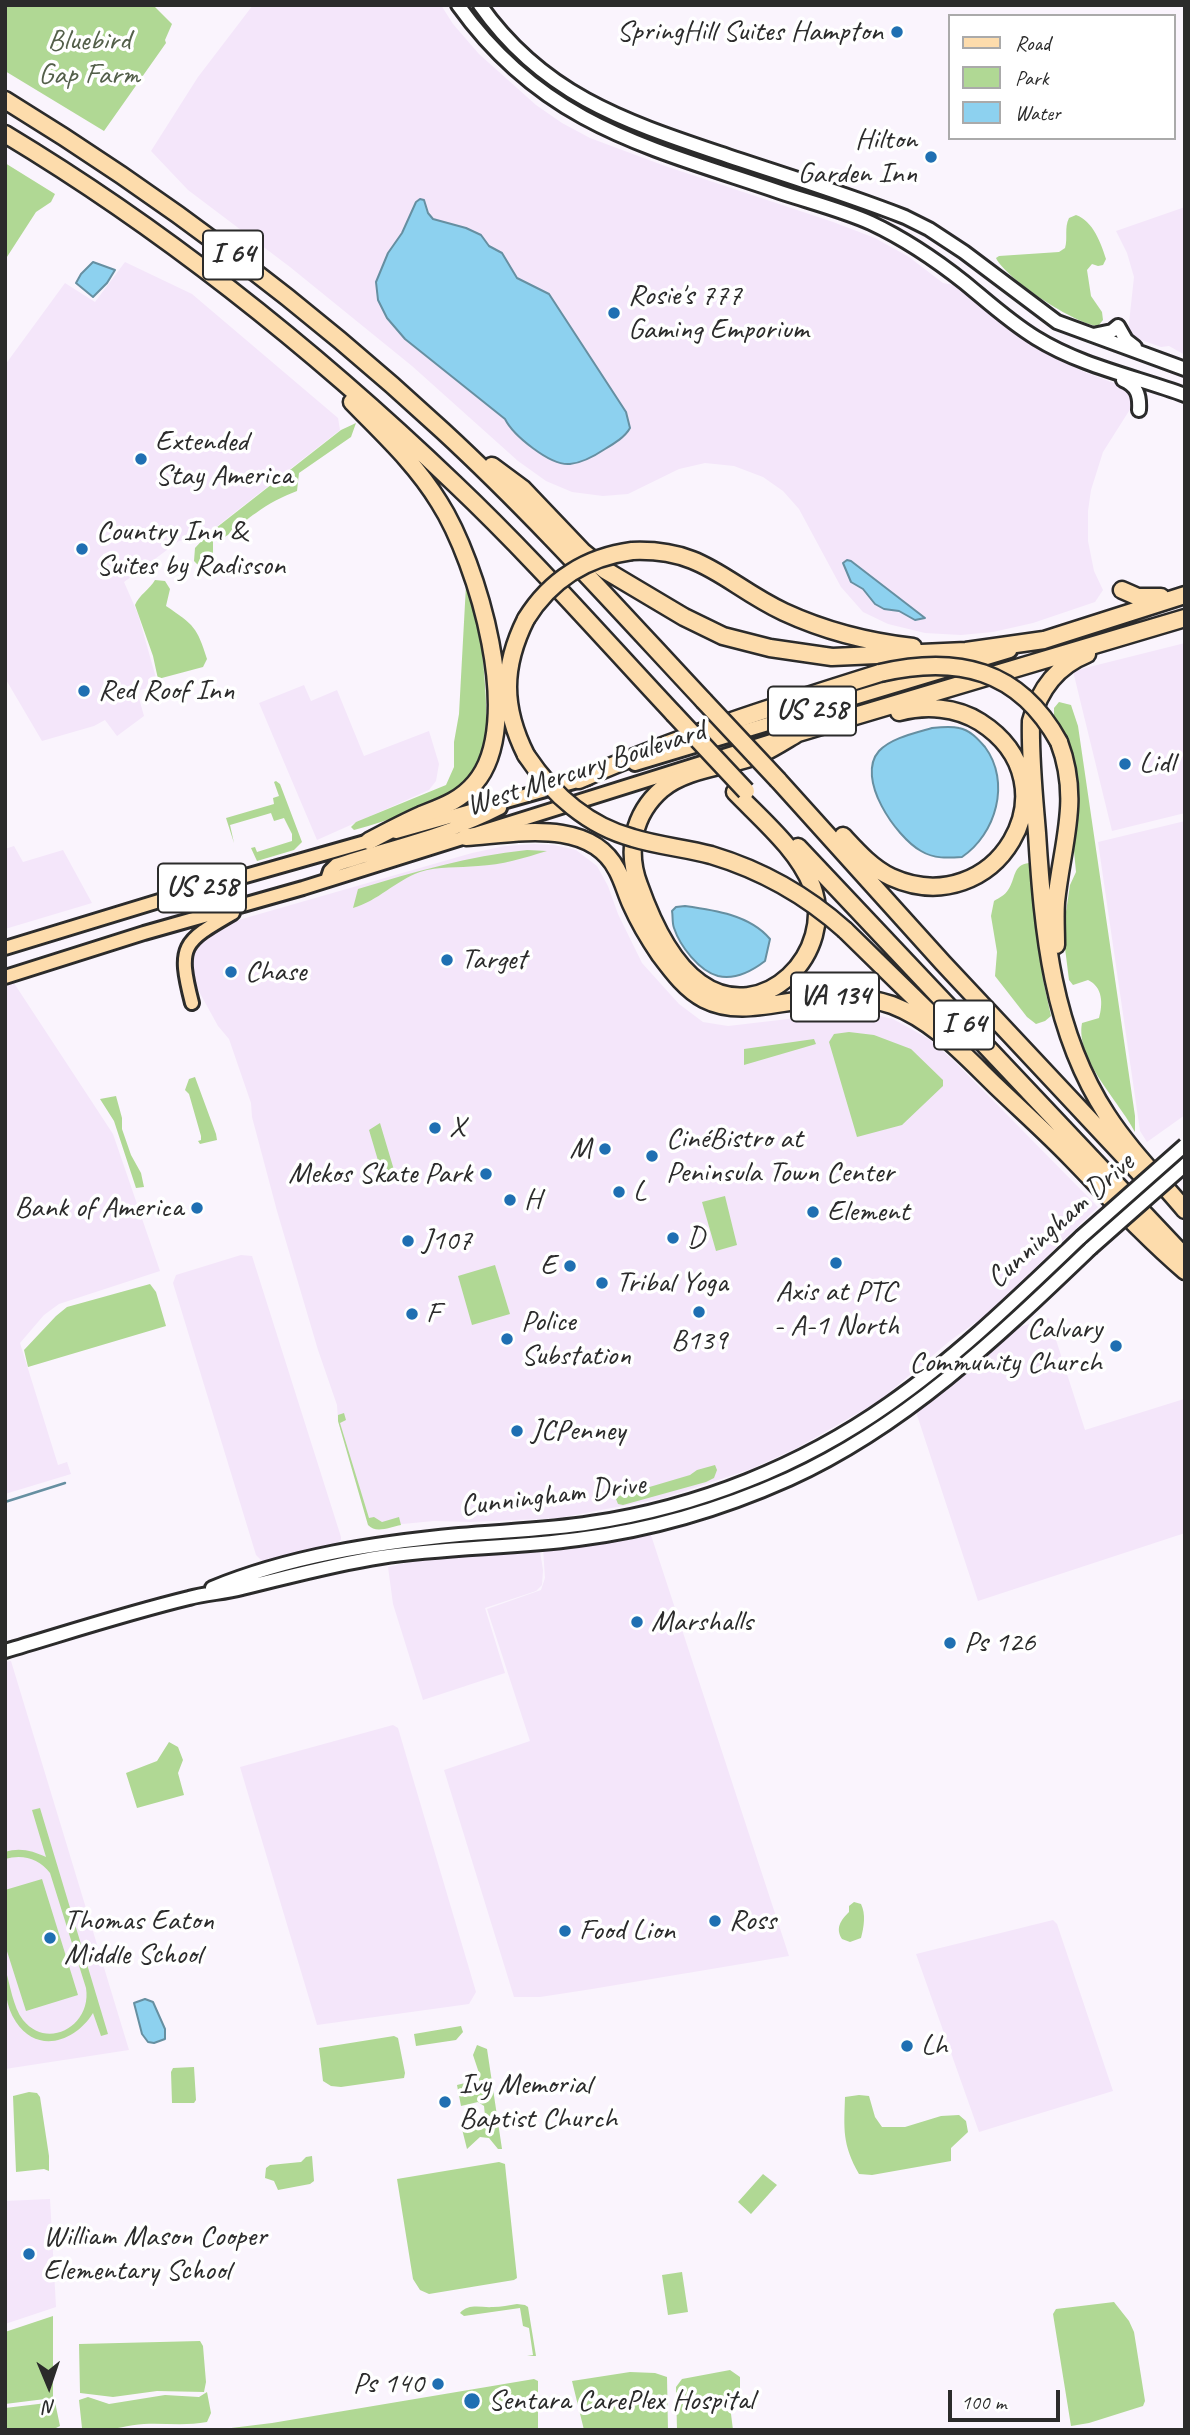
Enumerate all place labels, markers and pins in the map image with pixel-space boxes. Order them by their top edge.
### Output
place label: SpringHill Suites Hampton [617,14,883,50]
marker: SpringHill Suites Hampton [889,24,905,40]
place label: Hilton Garden Inn [797,122,917,192]
marker: Hilton Garden Inn [923,149,939,165]
place label: Rosie's 777 Gaming Emporium [628,278,808,348]
marker: Rosie's 777 Gaming Emporium [606,305,622,321]
place label: Extended Stay America [155,424,292,494]
marker: Extended Stay America [133,451,149,467]
place label: Country Inn & Suites by Radisson [96,514,285,584]
marker: Country Inn & Suites by Radisson [74,541,90,557]
place label: Red Roof Inn [98,673,234,709]
marker: Red Roof Inn [76,683,92,699]
place label: Lidl [1139,746,1175,782]
marker: Lidl [1117,756,1133,772]
place label: Target [461,942,526,978]
marker: Target [439,952,455,968]
place label: Chase [245,954,306,990]
marker: Chase [223,964,239,980]
place label: X [449,1110,465,1146]
marker: X [427,1120,443,1136]
place label: CinéBistro at Peninsula Town Center [666,1121,894,1192]
place label: M [569,1131,591,1167]
marker: M [597,1141,613,1157]
marker: CinéBistro at Peninsula Town Center [644,1148,660,1164]
place label: Mekos Skate Park [288,1156,472,1192]
marker: Mekos Skate Park [478,1166,494,1182]
place label: L [633,1174,646,1210]
place label: H [524,1182,541,1218]
marker: L [611,1184,627,1200]
place label: Bank of America [14,1190,183,1226]
marker: H [502,1192,518,1208]
place label: Element [827,1194,909,1230]
marker: Bank of America [189,1200,205,1216]
marker: Element [805,1204,821,1220]
place label: D [687,1220,704,1256]
place label: J107 [422,1223,472,1259]
marker: D [665,1230,681,1246]
marker: J107 [400,1233,416,1249]
place label: E [540,1248,556,1284]
marker: Axis at PTC - A-1 North [828,1255,844,1271]
marker: E [562,1258,578,1274]
place label: Tribal Yoga [616,1265,728,1301]
place label: Axis at PTC - A-1 North [773,1274,899,1344]
marker: Tribal Yoga [594,1275,610,1291]
place label: F [426,1296,440,1332]
place label: Police Substation [521,1304,631,1374]
marker: B139 [691,1304,707,1320]
marker: F [404,1306,420,1322]
place label: Calvary Community Church [909,1311,1102,1382]
place label: B139 [671,1323,727,1359]
marker: Police Substation [499,1331,515,1347]
marker: Calvary Community Church [1108,1338,1124,1354]
place label: JCPenney [531,1413,625,1449]
marker: JCPenney [509,1423,525,1439]
place label: Marshalls [651,1604,753,1640]
marker: Marshalls [629,1614,645,1630]
place label: Ps 126 [964,1625,1035,1661]
marker: Ps 126 [942,1635,958,1651]
place label: Thomas Eaton Middle School [64,1903,214,1974]
place label: Ross [729,1903,776,1939]
place label: Food Lion [579,1913,675,1949]
marker: Ross [707,1913,723,1929]
marker: Food Lion [557,1923,573,1939]
marker: Thomas Eaton Middle School [42,1930,58,1946]
place label: Lh [921,2028,947,2064]
marker: Lh [899,2038,915,2054]
place label: Ivy Memorial Baptist Church [459,2067,617,2138]
marker: Ivy Memorial Baptist Church [437,2094,453,2110]
place label: William Mason Cooper Elementary School [43,2219,267,2290]
marker: William Mason Cooper Elementary School [21,2246,37,2262]
place label: Ps 140 [353,2366,424,2402]
marker: Ps 140 [430,2376,446,2392]
place label: Sentara CarePlex Hospital [488,2383,754,2419]
marker: Sentara CarePlex Hospital [462,2391,482,2411]

